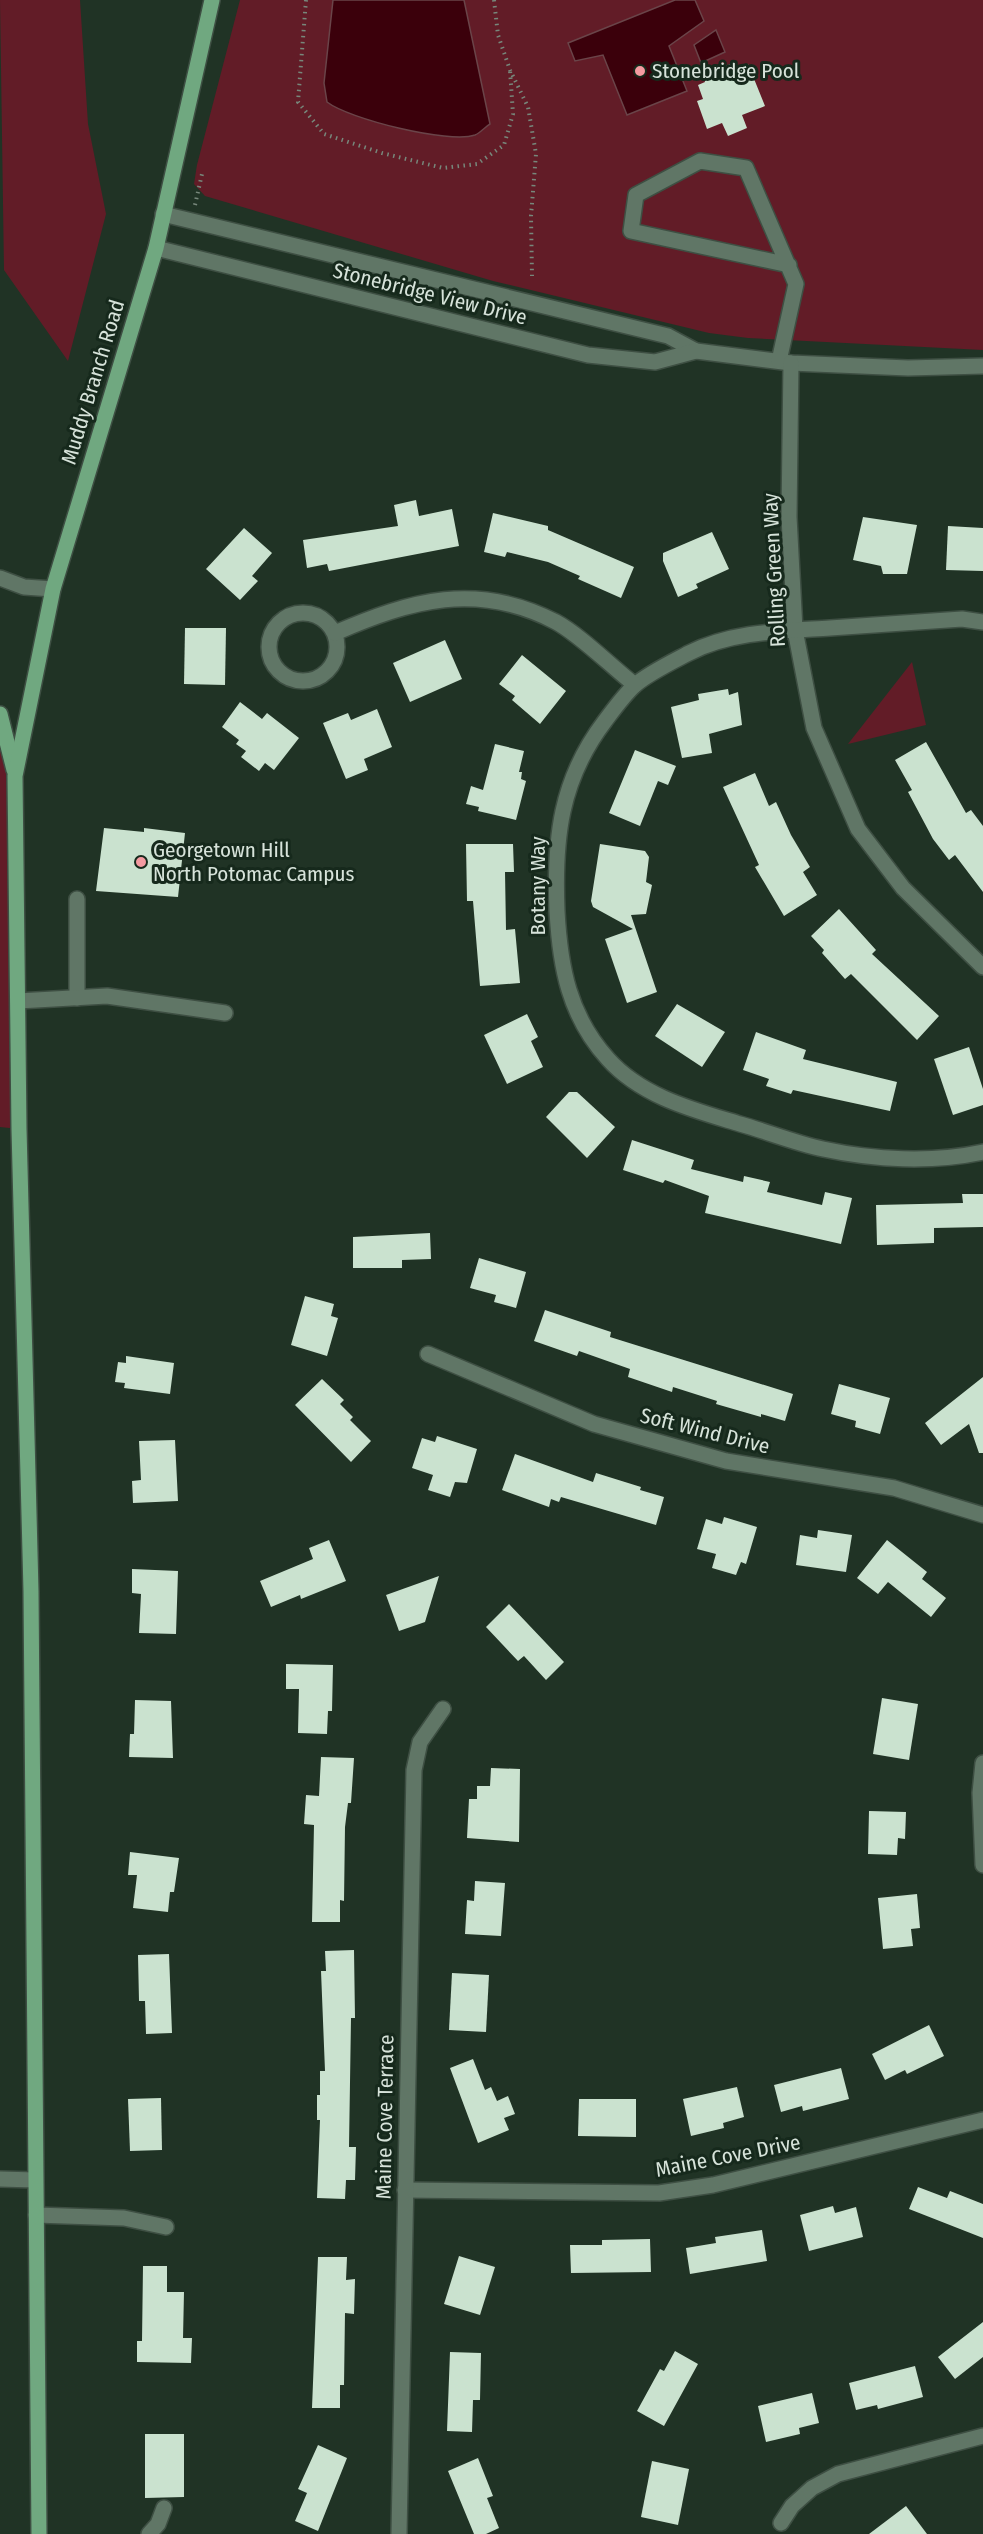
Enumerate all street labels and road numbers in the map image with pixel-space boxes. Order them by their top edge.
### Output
street label: Stonebridge View Drive [330,257,530,331]
street label: Muddy Branch Road [56,297,130,467]
street label: Rolling Green Way [757,492,791,648]
street label: Botany Way [525,836,551,936]
street label: Soft Wind Drive [638,1402,772,1460]
street label: Maine Cove Terrace [371,2034,399,2200]
street label: Maine Cove Drive [653,2129,803,2183]

